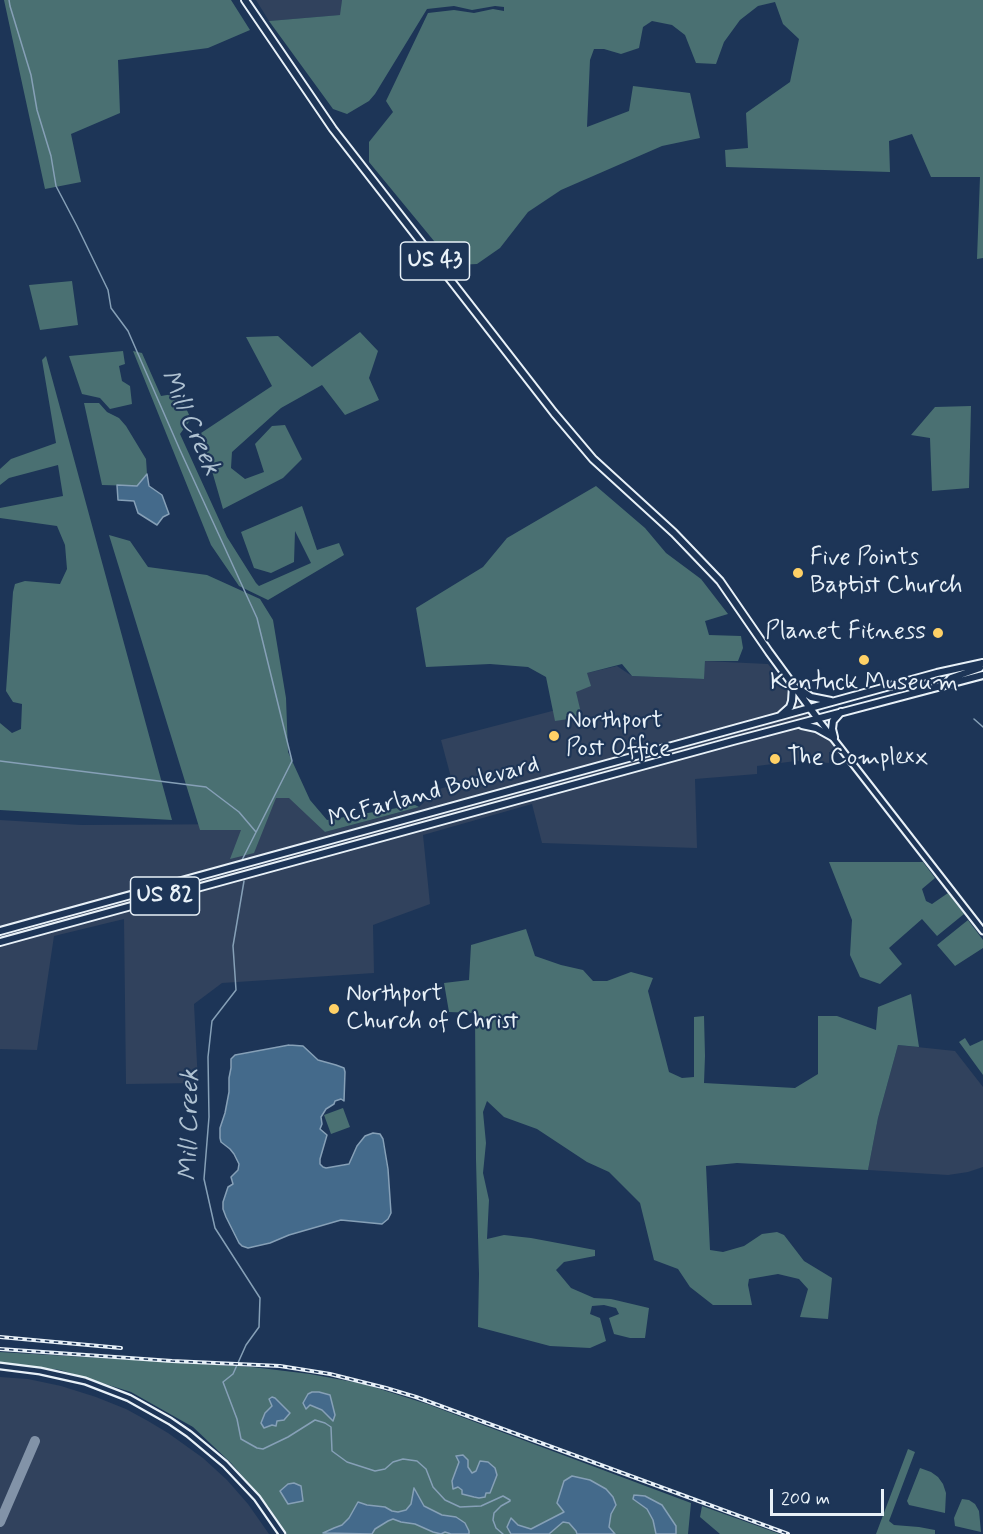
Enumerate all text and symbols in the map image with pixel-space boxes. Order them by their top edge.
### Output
road number: US 43 [400,242,470,280]
water label: Mill Creek [152,365,226,481]
place label: Five Points Baptist Church [810,545,962,601]
marker: Five Points Baptist Church [791,566,805,580]
place label: Planet Fitness [765,619,926,647]
marker: Planet Fitness [931,626,945,640]
marker: Kentuck Museum [857,653,871,667]
place label: Kentuck Museum [770,670,958,698]
place label: Northport Post Office [566,708,671,764]
marker: Northport Post Office [547,729,561,743]
place label: The Complexx [787,745,928,773]
street label: McFarland Boulevard [325,751,543,835]
marker: The Complexx [768,752,782,766]
road number: US 82 [130,877,200,915]
place label: Northport Church of Christ [346,981,518,1037]
marker: Northport Church of Christ [327,1002,341,1016]
water label: Mill Creek [174,1069,208,1181]
scale bar [773,1477,887,1515]
text: 200 m [781,1487,830,1511]

